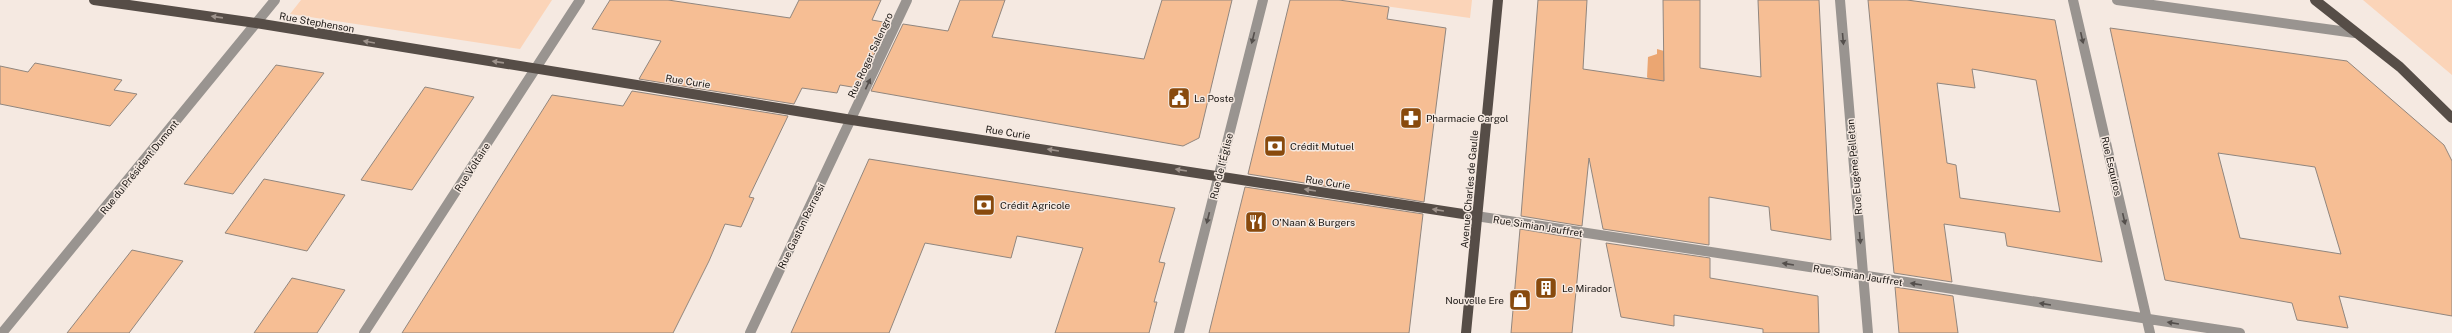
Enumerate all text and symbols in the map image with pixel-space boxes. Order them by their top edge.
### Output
street label: Rue Stephenson [279,9,356,35]
street label: Rue Roger Salengro [845,10,895,100]
one-way arrow [211,14,224,20]
one-way arrow [1250,32,1256,44]
one-way arrow [2079,32,2085,44]
one-way arrow [1840,33,1847,45]
one-way arrow [363,39,375,45]
one-way arrow [491,59,504,65]
street label: Rue Curie [665,72,712,91]
one-way arrow [865,78,872,90]
public building icon: La Poste [1166,85,1192,111]
place label: La Poste [1194,92,1234,104]
pharmacy icon: Pharmacie Cargol [1398,105,1424,131]
place label: Pharmacie Cargol [1426,112,1508,124]
street label: Rue du Président Dumont [97,117,181,217]
street label: Rue Eugène Pelletan [1844,118,1864,215]
street label: Rue Curie [985,123,1032,142]
street label: Avenue Charles de Gaulle [1458,129,1480,249]
street label: Rue de l'Église [1207,131,1235,200]
bank icon: Crédit Mutuel [1262,133,1288,159]
street label: Rue Esquiros [2099,135,2125,197]
street label: Rue Voltaire [452,140,493,194]
place label: Crédit Mutuel [1290,140,1354,152]
one-way arrow [1046,147,1059,153]
one-way arrow [1175,167,1187,173]
street label: Rue Curie [1305,173,1352,192]
street label: Rue Gaston Perrassi [775,181,827,271]
one-way arrow [1303,187,1316,193]
bank icon: Crédit Agricole [971,192,997,218]
place label: Crédit Agricole [1000,199,1071,211]
one-way arrow [1432,207,1444,213]
restaurant icon: O'Naan & Burgers [1243,209,1269,235]
one-way arrow [1205,212,1211,224]
street label: Rue Simian Jauffret [1492,213,1584,239]
one-way arrow [2121,213,2127,225]
place label: O'Naan & Burgers [1272,216,1355,228]
one-way arrow [1856,232,1863,244]
one-way arrow [1782,261,1794,267]
street label: Rue Simian Jauffret [1812,262,1904,288]
building icon: Le Mirador [1533,275,1559,301]
one-way arrow [1910,281,1922,287]
place label: Le Mirador [1562,282,1612,294]
shop icon: Nouvelle Ere [1507,287,1533,313]
place label: Nouvelle Ere [1445,294,1504,306]
one-way arrow [2039,300,2051,306]
one-way arrow [2167,320,2180,326]

